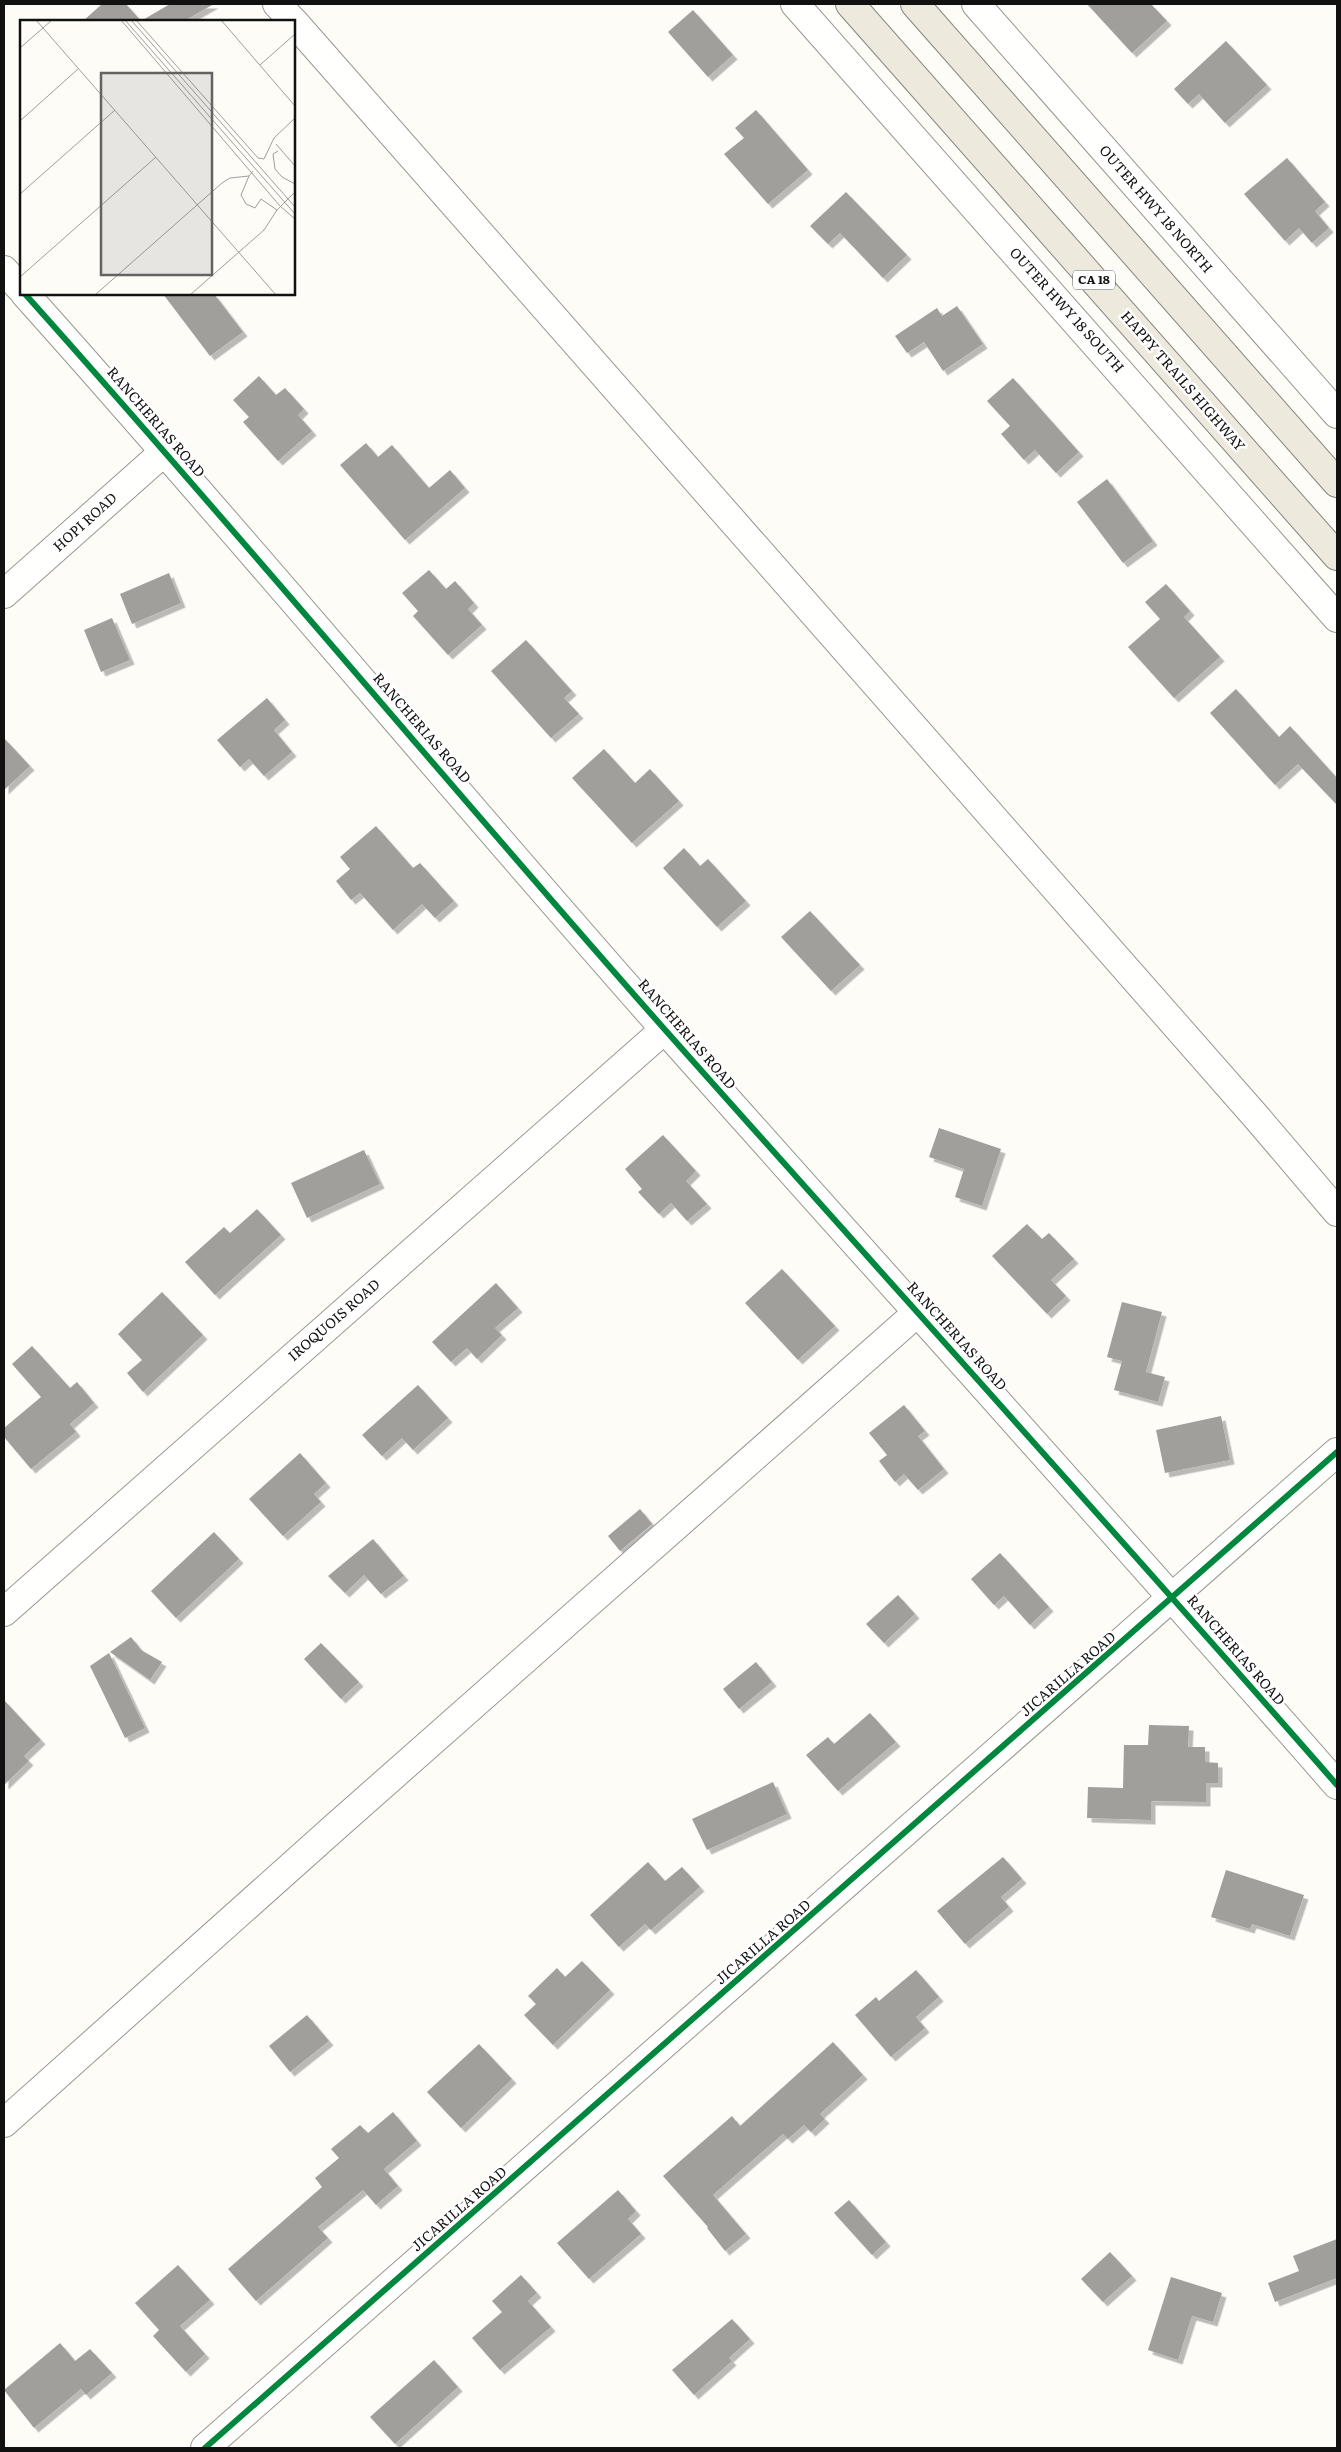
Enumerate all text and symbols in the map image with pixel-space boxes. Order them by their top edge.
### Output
inset map [20,20,295,295]
street label: OUTER HWY 18 NORTH [1096,140,1218,277]
street label: OUTER HWY 18 SOUTH [1006,242,1130,376]
road number: CA 18 [1073,270,1115,290]
street label: HAPPY TRAILS HIGHWAY [1117,306,1250,455]
street label: RANCHERIAS ROAD [103,362,211,481]
street label: HOPI ROAD [48,487,121,555]
street label: RANCHERIAS ROAD [369,668,477,787]
street label: RANCHERIAS ROAD [634,974,742,1093]
street label: IROQUOIS ROAD [283,1273,384,1365]
street label: RANCHERIAS ROAD [903,1276,1012,1394]
street label: RANCHERIAS ROAD [1183,1590,1291,1709]
street label: JICARILLA ROAD [1015,1626,1120,1720]
street label: JICARILLA ROAD [710,1894,815,1988]
street label: JICARILLA ROAD [406,2161,511,2255]

